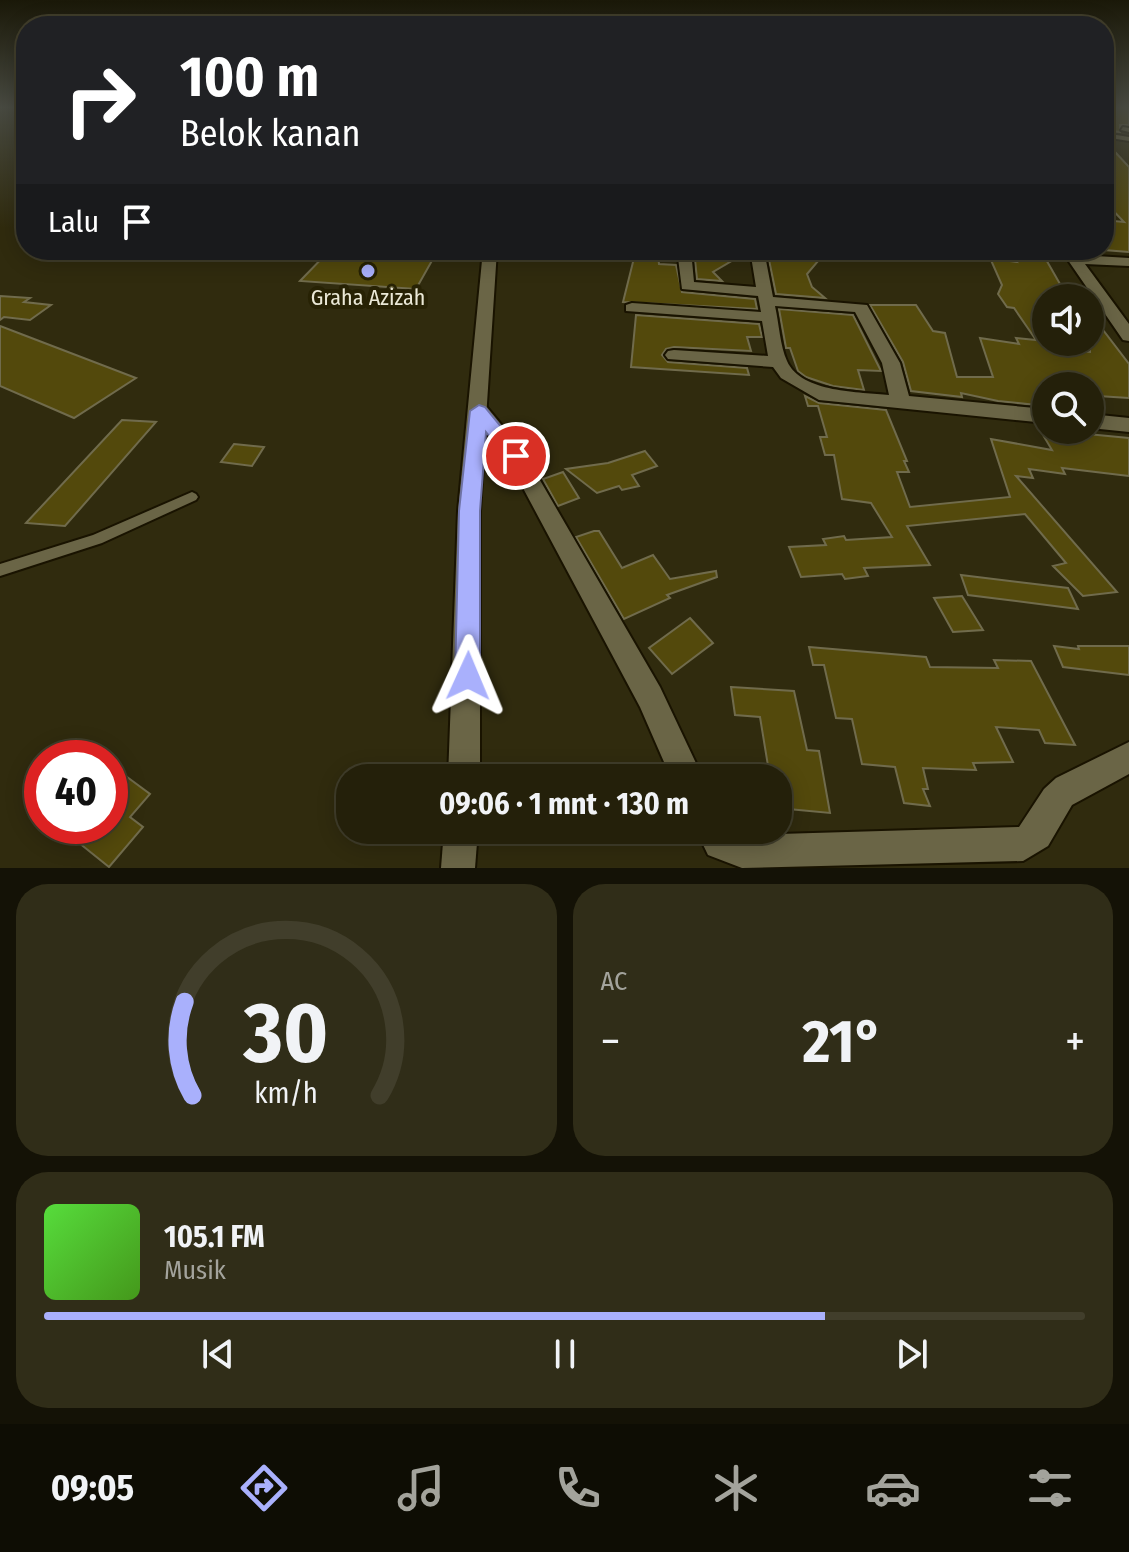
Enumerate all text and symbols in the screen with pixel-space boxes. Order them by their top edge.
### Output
text: 100 m [180,44,319,111]
icon: right [48,48,152,152]
text: Belok kanan [180,112,360,156]
icon: arrive [115,200,159,244]
text: Lalu [48,204,99,240]
marker: Graha Azizah [359,262,377,280]
place label: Graha Azizah [311,284,425,311]
map controls [1032,284,1104,444]
button: sound [1032,284,1104,356]
button: search [1032,372,1104,444]
pin [482,422,550,490]
icon: arrive [494,434,538,478]
position arrow [426,634,510,718]
speed limit sign: 40 [24,740,128,844]
text: 09:06 · 1 mnt · 130 m [439,786,689,822]
text: AC [601,966,627,997]
text: 30 [243,984,329,1084]
text: 21° [803,1006,883,1078]
text: − [601,1015,620,1068]
text: + [1065,1015,1085,1068]
text: km/h [254,1076,318,1111]
text: 105.1 FM [164,1219,265,1255]
text: Musik [164,1255,226,1286]
icon: previous [196,1332,240,1376]
icon: pause [543,1332,587,1376]
icon: next [890,1332,934,1376]
icon: directions [236,1460,292,1516]
icon: music [393,1460,449,1516]
icon: phone [550,1460,606,1516]
icon: climate [708,1460,764,1516]
icon: car [865,1460,921,1516]
icon: filters [1022,1460,1078,1516]
text: 09:05 [51,1466,134,1510]

